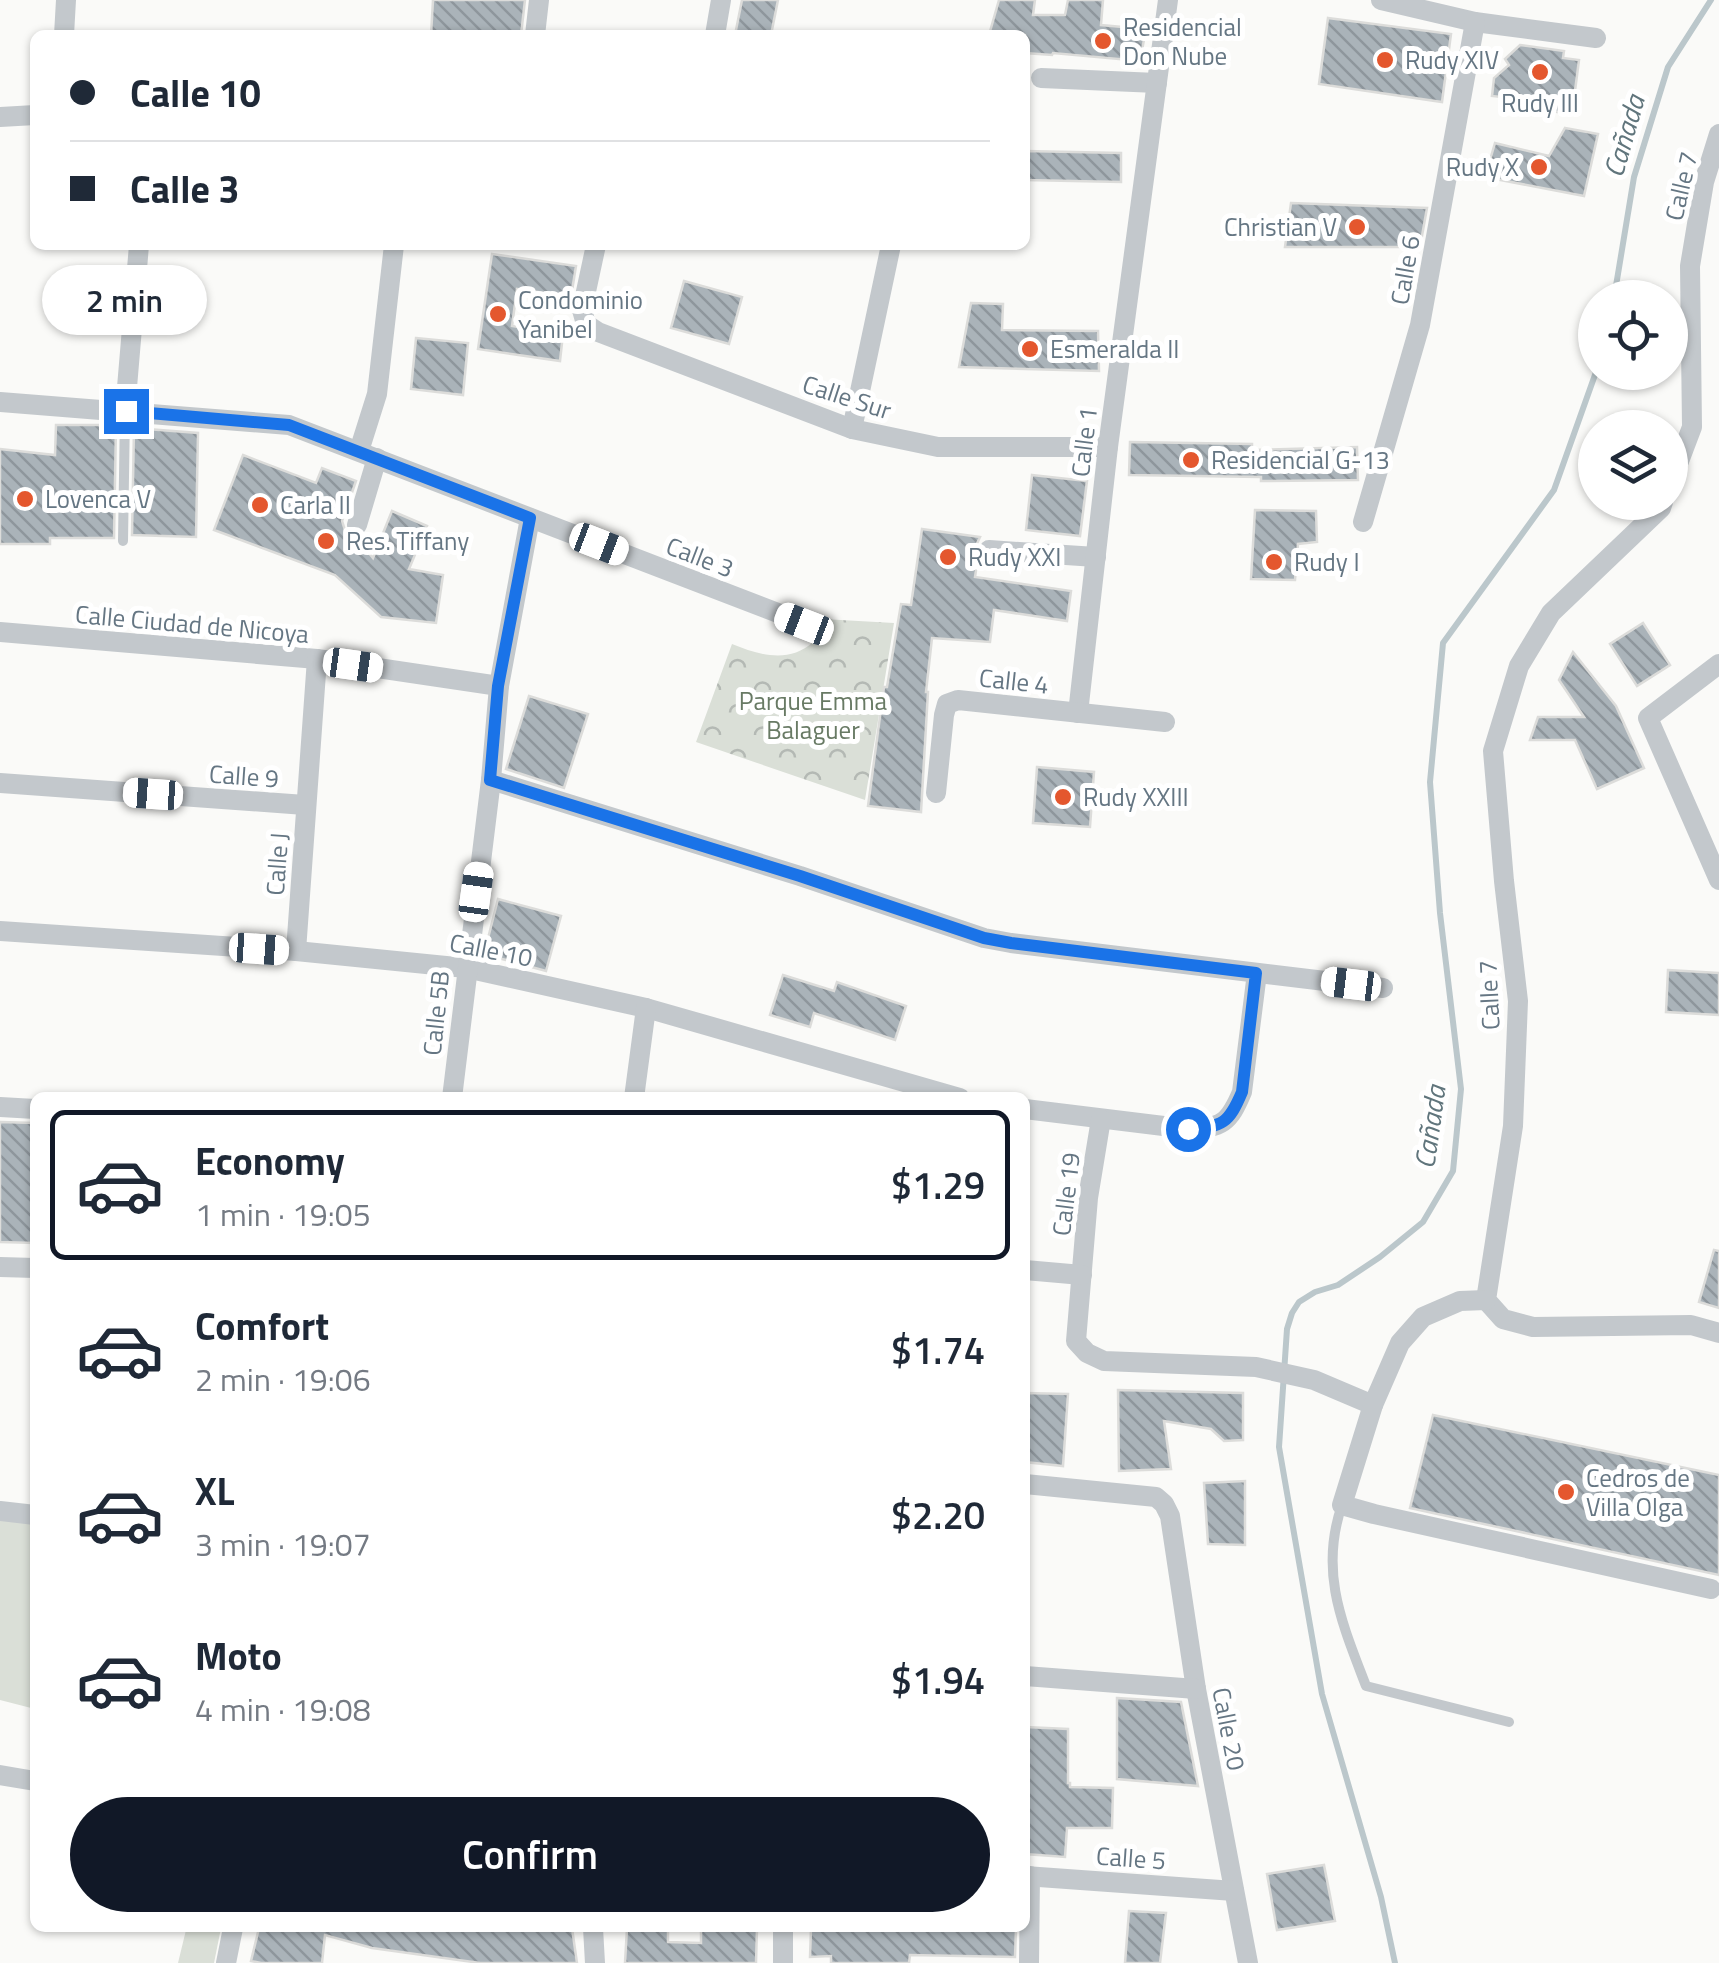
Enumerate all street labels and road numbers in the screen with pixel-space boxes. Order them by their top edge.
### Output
street label: Calle 7 [1655,148,1707,224]
street label: Calle 6 [1380,232,1430,308]
street label: Calle Sur [798,365,897,429]
street label: Calle 1 [1061,405,1107,479]
street label: Calle 3 [661,527,739,587]
street label: Calle Ciudad de Nicoya [74,595,311,653]
street label: Calle 4 [977,658,1051,704]
street label: Calle 9 [208,755,280,797]
street label: Calle J [256,831,298,897]
street label: Calle 10 [446,923,536,977]
street label: Calle 7 [1468,959,1510,1031]
street label: Calle 5B [413,969,459,1057]
street label: Calle 19 [1042,1150,1090,1238]
street label: Calle 20 [1202,1684,1256,1774]
street label: Calle 5 [1095,1837,1167,1879]

